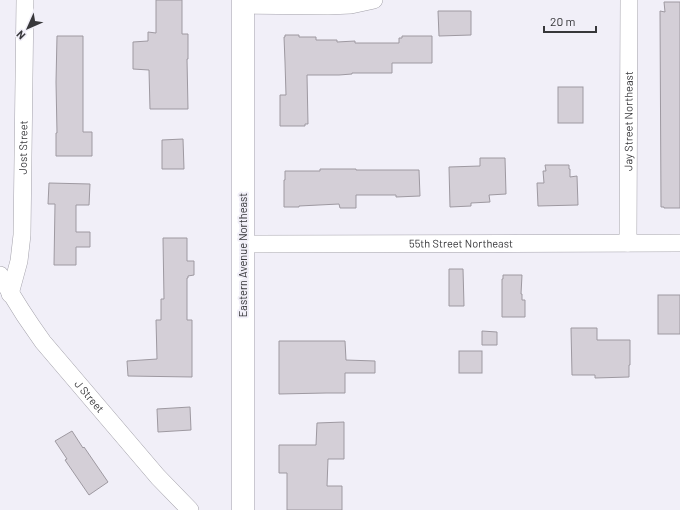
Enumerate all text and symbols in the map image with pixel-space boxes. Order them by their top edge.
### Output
north arrow [8,8,48,48]
scale bar [544,8,596,34]
text: 20 m [550,14,576,28]
text: N [13,28,28,43]
street label: Jay Street Northeast [621,71,635,171]
street label: Jost Street [16,120,29,174]
street label: Eastern Avenue Northeast [236,193,249,317]
street label: 55th Street Northeast [409,236,513,250]
street label: J Street [72,377,107,415]

